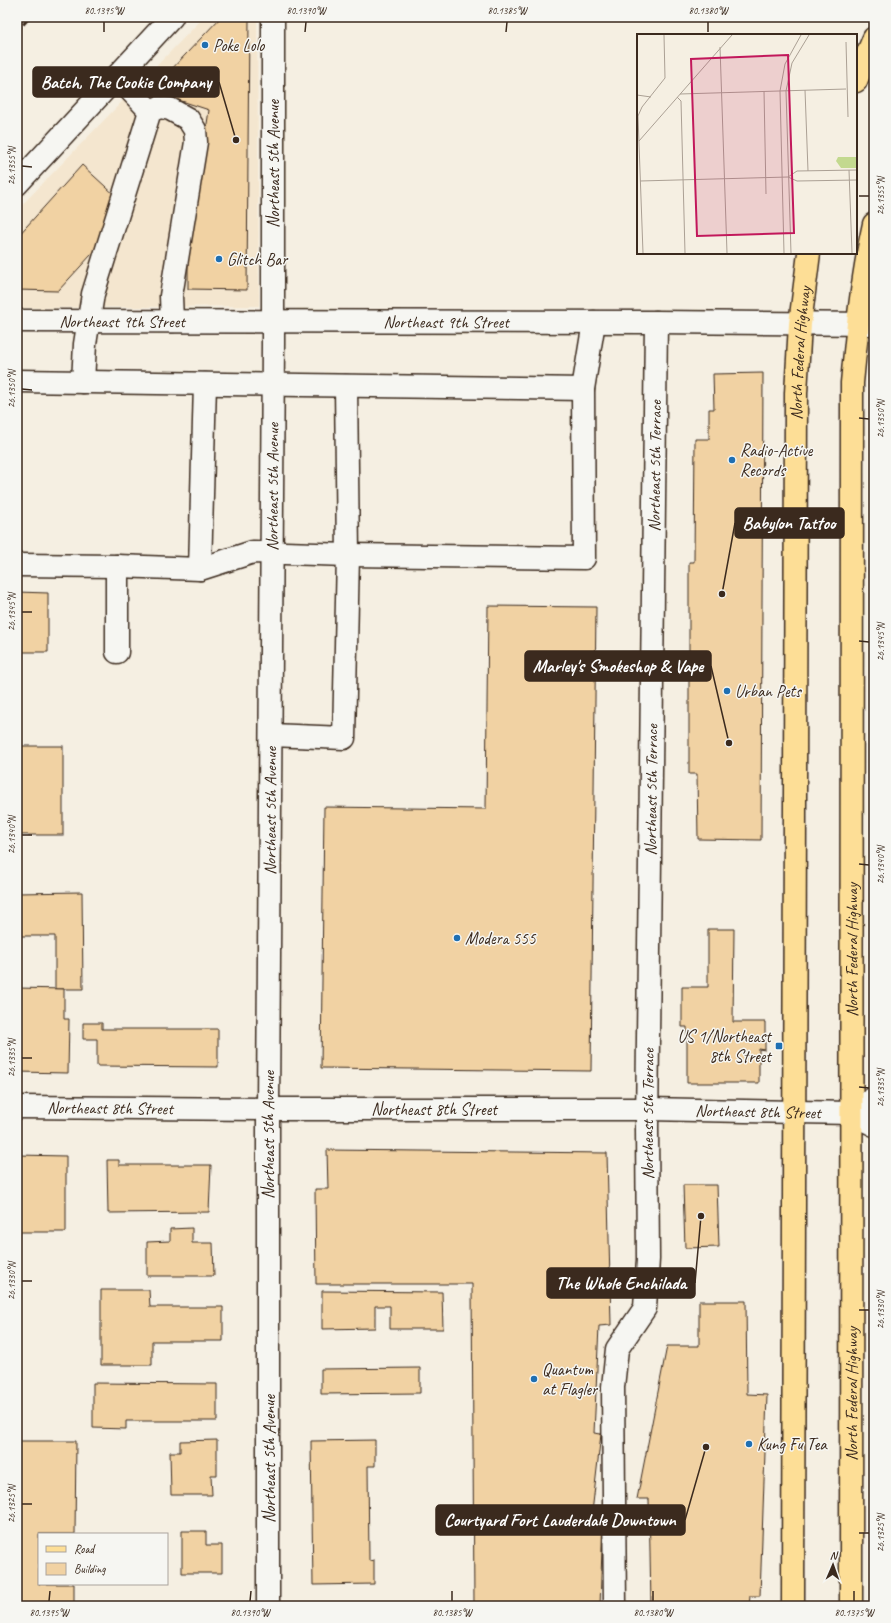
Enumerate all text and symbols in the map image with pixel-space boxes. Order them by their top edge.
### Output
text: 80.1395°W [84,4,125,17]
text: 80.1390°W [286,4,327,17]
text: 80.1385°W [487,4,528,17]
text: 80.1380°W [688,4,729,17]
inset map [637,34,857,254]
place label: Poke Lolo [213,35,265,56]
marker: Poke Lolo [200,40,210,50]
callout: Batch, The Cookie Company [33,67,219,97]
text: Batch, The Cookie Company [41,71,213,93]
street label: Northeast 5th Avenue [263,99,284,228]
text: 26.1355°N [5,145,18,185]
text: 26.1355°N [874,175,887,215]
place label: Glitch Bar [227,249,289,270]
marker: Glitch Bar [214,254,224,264]
street label: North Federal Highway [786,284,816,420]
street label: Northeast 9th Street [59,311,187,332]
street label: Northeast 9th Street [383,312,511,333]
text: 26.1350°N [5,368,18,408]
text: 26.1350°N [874,398,887,438]
street label: Northeast 5th Terrace [644,399,666,532]
street label: Northeast 5th Avenue [262,421,283,551]
place label: Radio-Active Records [740,440,814,481]
marker: Radio-Active Records [727,455,737,465]
callout: Babylon Tattoo [735,508,844,538]
text: Babylon Tattoo [743,512,837,534]
text: 26.1345°N [5,591,18,631]
text: 26.1345°N [874,621,887,661]
callout: Marley's Smokeshop & Vape [525,651,711,681]
text: Marley's Smokeshop & Vape [533,655,705,677]
place label: Urban Pets [735,681,802,702]
marker: Urban Pets [722,686,732,696]
street label: Northeast 5th Terrace [640,723,663,856]
street label: Northeast 5th Avenue [260,745,281,875]
text: 26.1340°N [5,814,18,854]
text: 26.1340°N [874,844,887,884]
street label: North Federal Highway [841,882,863,1017]
place label: Modera 555 [465,928,537,949]
marker: Modera 555 [452,933,462,943]
place label: US 1/Northeast 8th Street [678,1026,773,1067]
text: 26.1335°N [5,1037,18,1077]
marker: US 1/Northeast 8th Street [774,1041,784,1051]
street label: Northeast 5th Terrace [637,1047,659,1180]
text: 26.1335°N [874,1067,887,1107]
street label: Northeast 5th Avenue [258,1069,279,1199]
street label: Northeast 8th Street [47,1097,175,1119]
street label: Northeast 8th Street [371,1099,499,1120]
street label: Northeast 8th Street [695,1100,823,1123]
text: 26.1330°N [5,1260,18,1300]
callout: The Whole Enchilada [547,1268,695,1298]
text: The Whole Enchilada [556,1272,688,1294]
text: 26.1330°N [874,1289,887,1329]
street label: North Federal Highway [841,1326,862,1461]
place label: Quantum at Flagler [542,1359,599,1400]
marker: Quantum at Flagler [529,1374,539,1384]
street label: Northeast 5th Avenue [259,1394,280,1523]
place label: Kung Fu Tea [757,1434,828,1455]
marker: Kung Fu Tea [744,1439,754,1449]
text: 26.1325°N [5,1483,18,1523]
callout: Courtyard Fort Lauderdale Downtown [436,1505,685,1535]
text: Courtyard Fort Lauderdale Downtown [444,1509,677,1531]
text: 26.1325°N [874,1512,887,1552]
legend [38,1533,168,1585]
text: Road [74,1541,96,1557]
north arrow [813,1545,853,1585]
text: N [830,1548,839,1562]
text: Building [74,1561,106,1577]
text: 80.1395°W [29,1606,70,1619]
text: 80.1390°W [230,1606,271,1619]
text: 80.1385°W [432,1606,473,1619]
text: 80.1380°W [633,1606,674,1619]
text: 80.1375°W [834,1606,875,1619]

